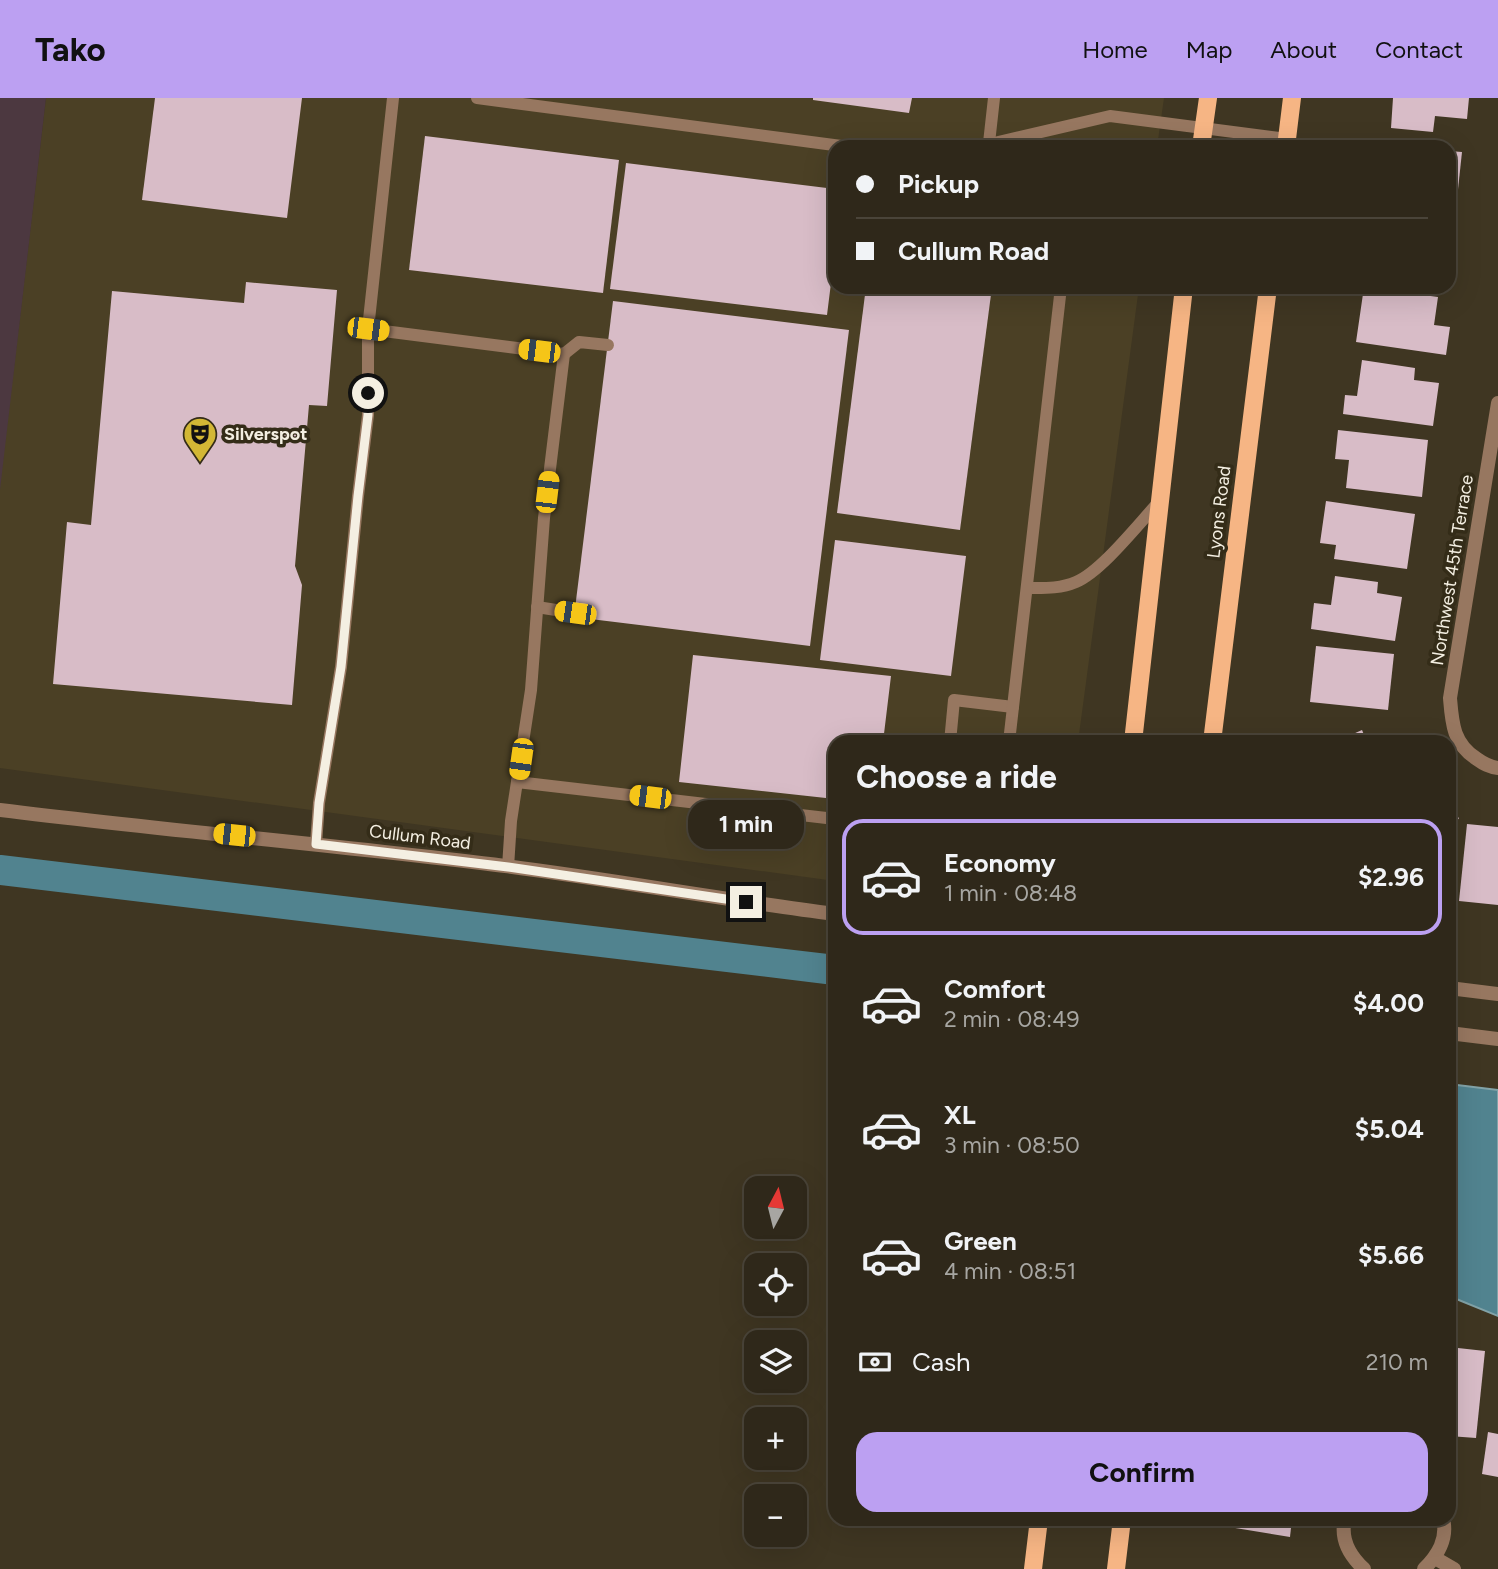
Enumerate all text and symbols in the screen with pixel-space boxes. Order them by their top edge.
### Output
text: Tako [35,30,106,69]
text: Home [1082,35,1148,64]
text: Map [1186,35,1232,64]
text: About [1270,35,1337,64]
text: Contact [1375,35,1463,64]
text: Pickup [898,168,979,200]
text: Cullum Road [898,235,1049,267]
car [346,316,391,342]
car [517,338,562,364]
route start [352,377,384,409]
theatre icon: Silverspot [181,415,219,464]
place label: Silverspot [224,423,307,445]
street label: Lyons Road [1202,464,1236,560]
car [535,470,560,514]
street label: Northwest 45th Terrace [1426,473,1478,667]
car [553,600,598,626]
car [508,737,535,781]
text: Choose a ride [856,758,1057,796]
car [628,784,673,810]
callout: 1 min [688,800,804,850]
text: 1 min [719,810,773,838]
street label: Cullum Road [368,820,472,854]
car [213,822,256,848]
icon: car [860,846,923,909]
text: Economy [944,847,1056,879]
text: $2.96 [1358,861,1424,893]
text: 1 min · 08:48 [944,879,1077,907]
route end [730,886,762,918]
icon: car [860,972,923,1035]
text: Comfort [944,973,1046,1005]
text: $4.00 [1353,987,1424,1019]
text: 2 min · 08:49 [944,1005,1079,1033]
icon: car [860,1098,923,1161]
text: XL [944,1099,976,1131]
text: $5.04 [1355,1113,1424,1145]
text: 3 min · 08:50 [944,1131,1080,1159]
north arrow [744,1176,807,1239]
map controls [744,1176,807,1547]
icon: car [860,1224,923,1287]
text: Green [944,1225,1017,1257]
text: $5.66 [1358,1239,1424,1271]
button: locate [744,1253,807,1316]
text: 4 min · 08:51 [944,1257,1076,1285]
button: layers [744,1330,807,1393]
icon: cash [856,1343,894,1381]
text: Cash [912,1346,971,1378]
text: 210 m [1366,1348,1428,1376]
button: + [744,1407,807,1470]
button: Confirm [856,1432,1428,1512]
button: − [744,1484,807,1547]

